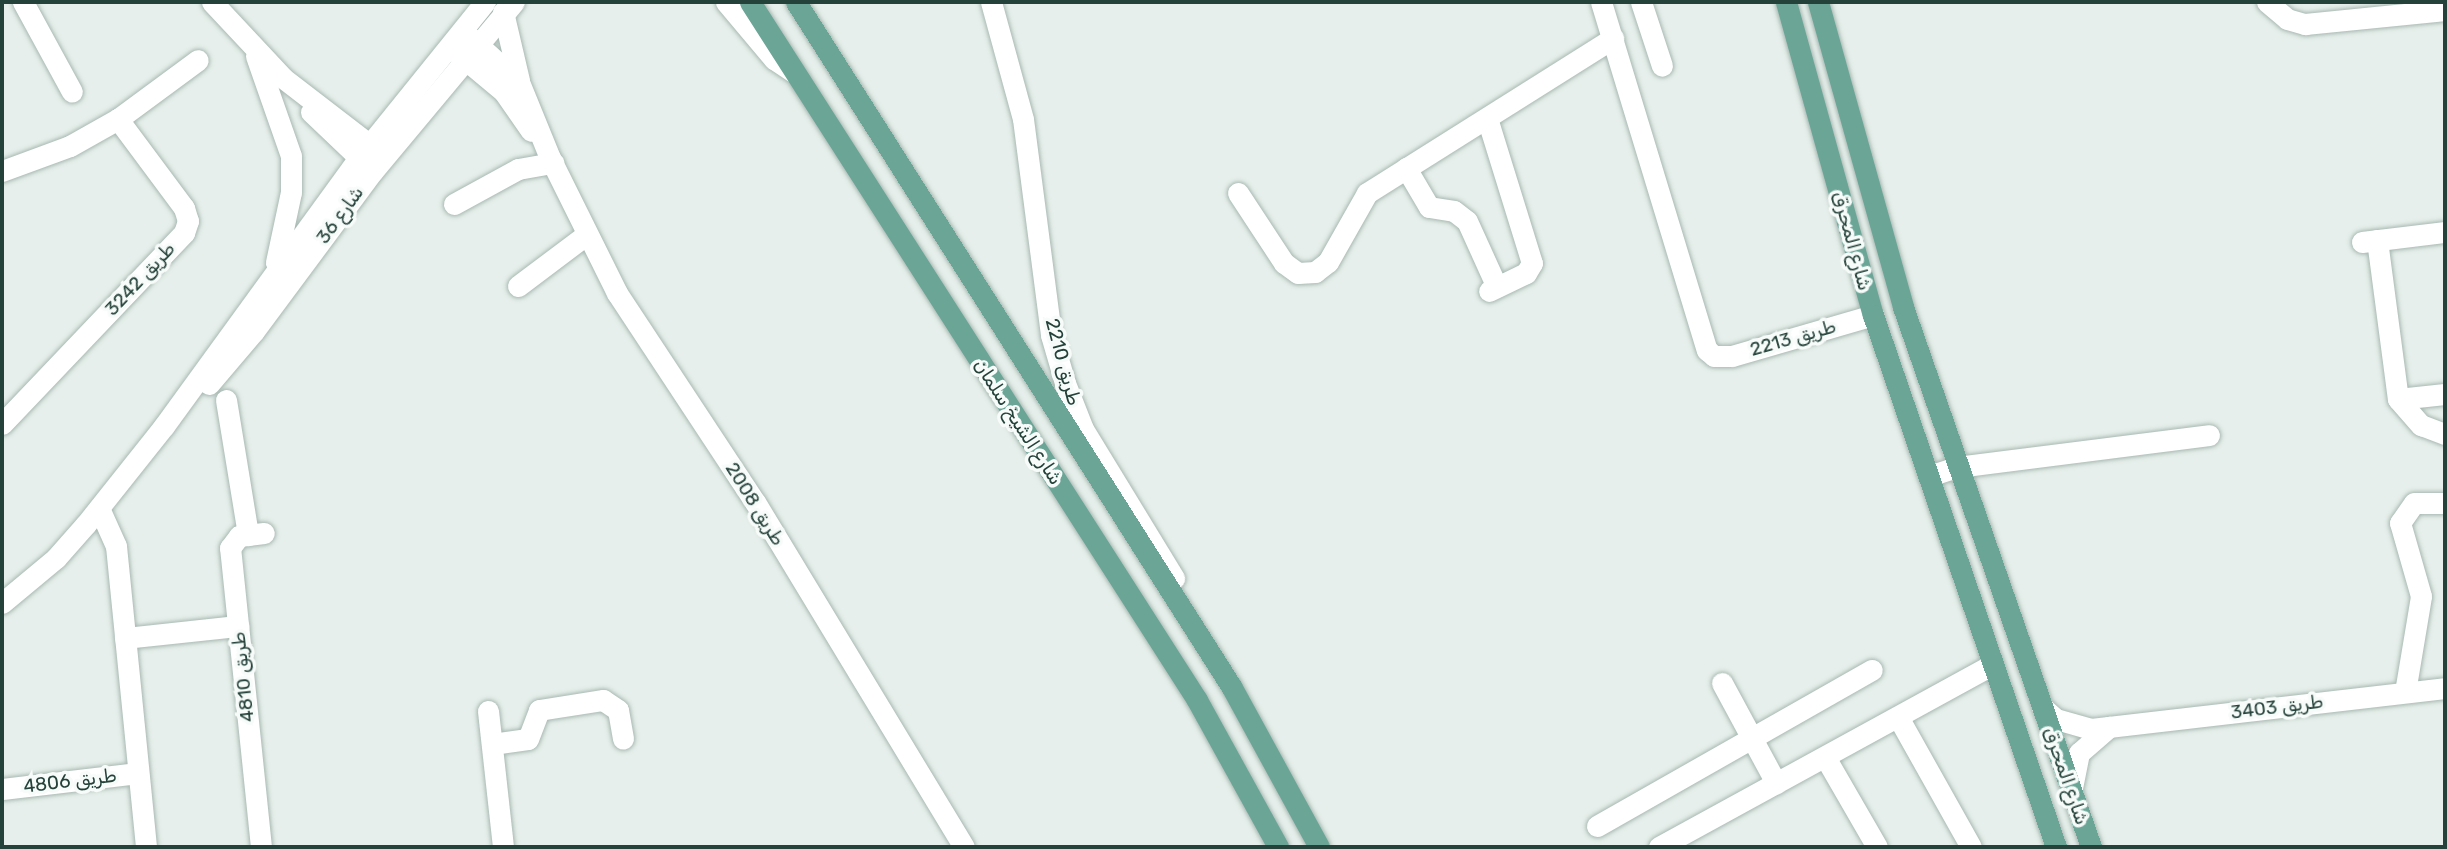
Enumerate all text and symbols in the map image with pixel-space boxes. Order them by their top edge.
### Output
street label: شارع 36 [312,182,368,248]
street label: شارع المحرق [1828,189,1876,293]
street label: طريق 3242 [100,238,180,320]
street label: طريق 2213 [1747,315,1839,361]
street label: طريق 2210 [1040,316,1086,408]
street label: شارع الشيخ سلمان [969,355,1067,489]
street label: طريق 2008 [720,458,790,550]
street label: طريق 4810 [227,631,259,723]
street label: طريق 3403 [2229,690,2325,724]
street label: شارع المحرق [2039,724,2093,828]
street label: طريق 4806 [22,764,118,798]

